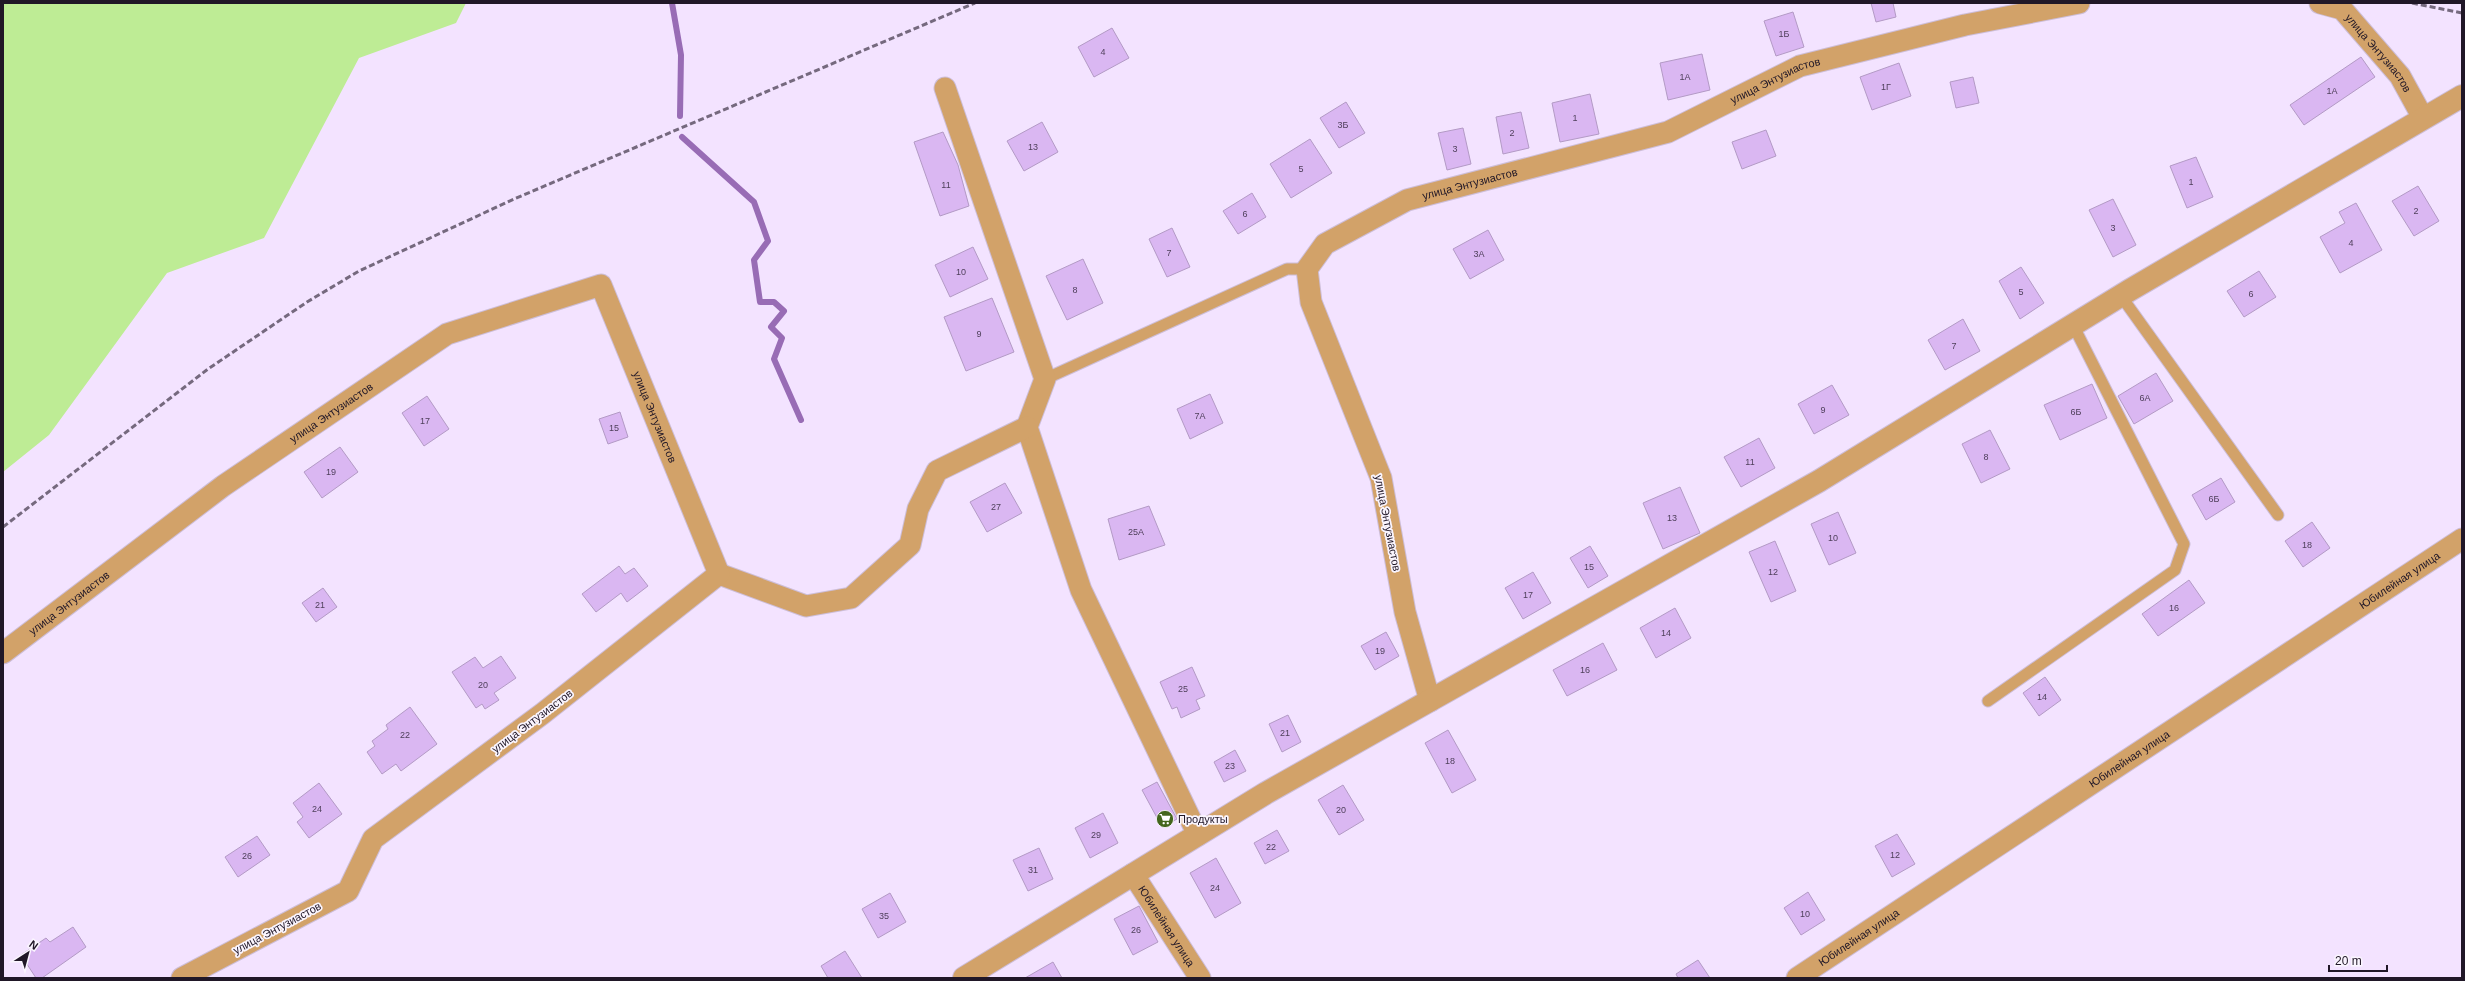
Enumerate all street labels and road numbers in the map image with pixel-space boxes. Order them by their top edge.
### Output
street label: улица Энтузиастов [2343,11,2414,94]
street label: улица Энтузиастов [1728,55,1821,106]
street label: улица Энтузиастов [1421,165,1519,202]
street label: улица Энтузиастов [631,369,679,465]
street label: улица Энтузиастов [287,380,375,445]
street label: улица Энтузиастов [1373,474,1403,572]
street label: Юбилейная улица [2357,549,2443,611]
street label: улица Энтузиастов [27,568,112,637]
street label: улица Энтузиастов [489,687,575,755]
street label: Юбилейная улица [2087,727,2172,790]
street label: Юбилейная улица [1136,883,1197,970]
street label: улица Энтузиастов [231,900,323,956]
street label: Юбилейная улица [1816,906,1902,968]

